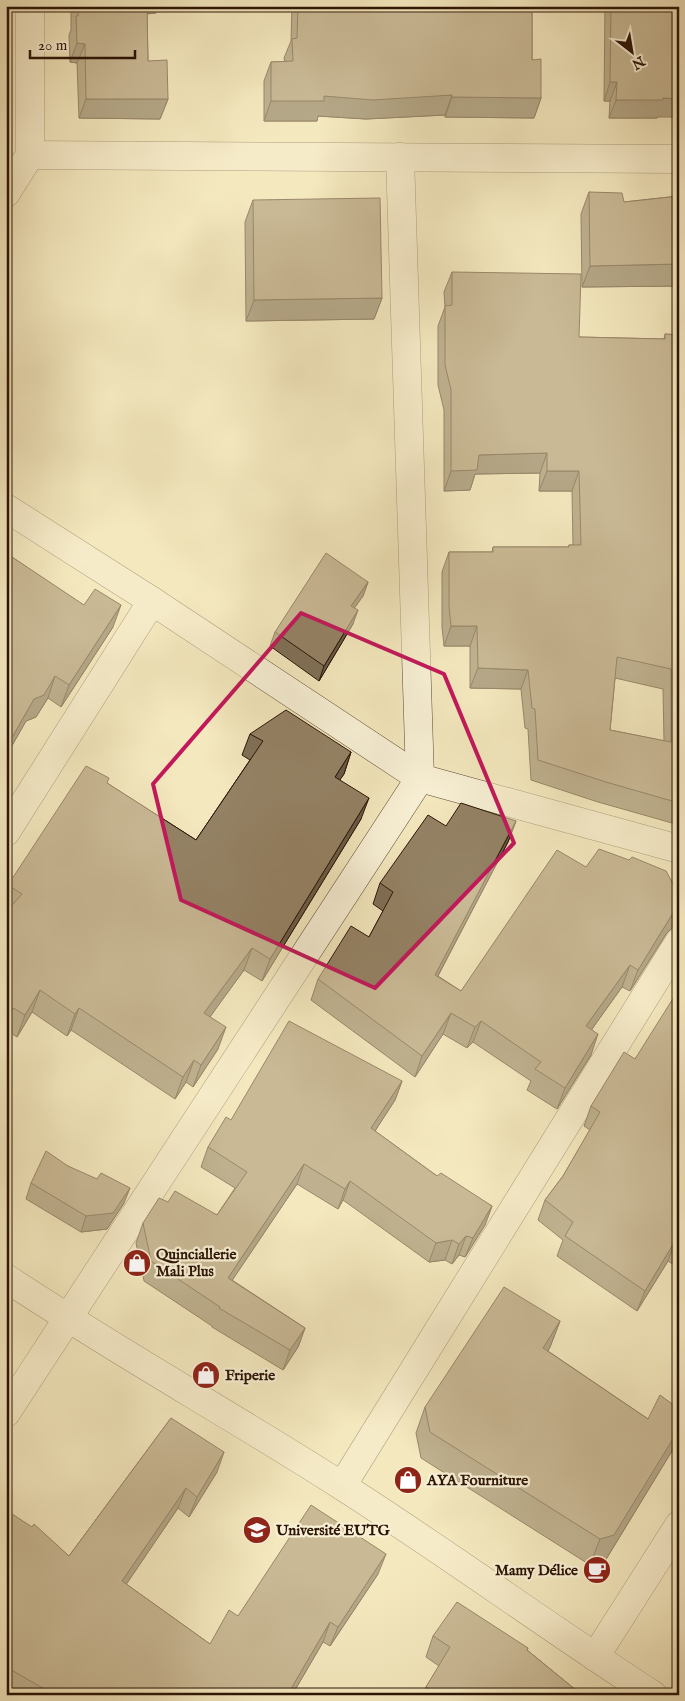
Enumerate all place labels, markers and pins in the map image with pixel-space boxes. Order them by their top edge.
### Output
place label: Quinciallerie Mali Plus [156,1245,236,1281]
shop icon: Quinciallerie Mali Plus [122,1248,152,1278]
shop icon: Friperie [191,1360,221,1390]
place label: Friperie [225,1366,275,1385]
shop icon: AYA Fourniture [393,1465,423,1495]
place label: AYA Fourniture [426,1471,528,1490]
school or university icon: Université EUTG [242,1515,272,1545]
place label: Université EUTG [275,1521,391,1540]
cafe icon: Mamy Délice [582,1555,612,1585]
place label: Mamy Délice [495,1561,578,1580]

